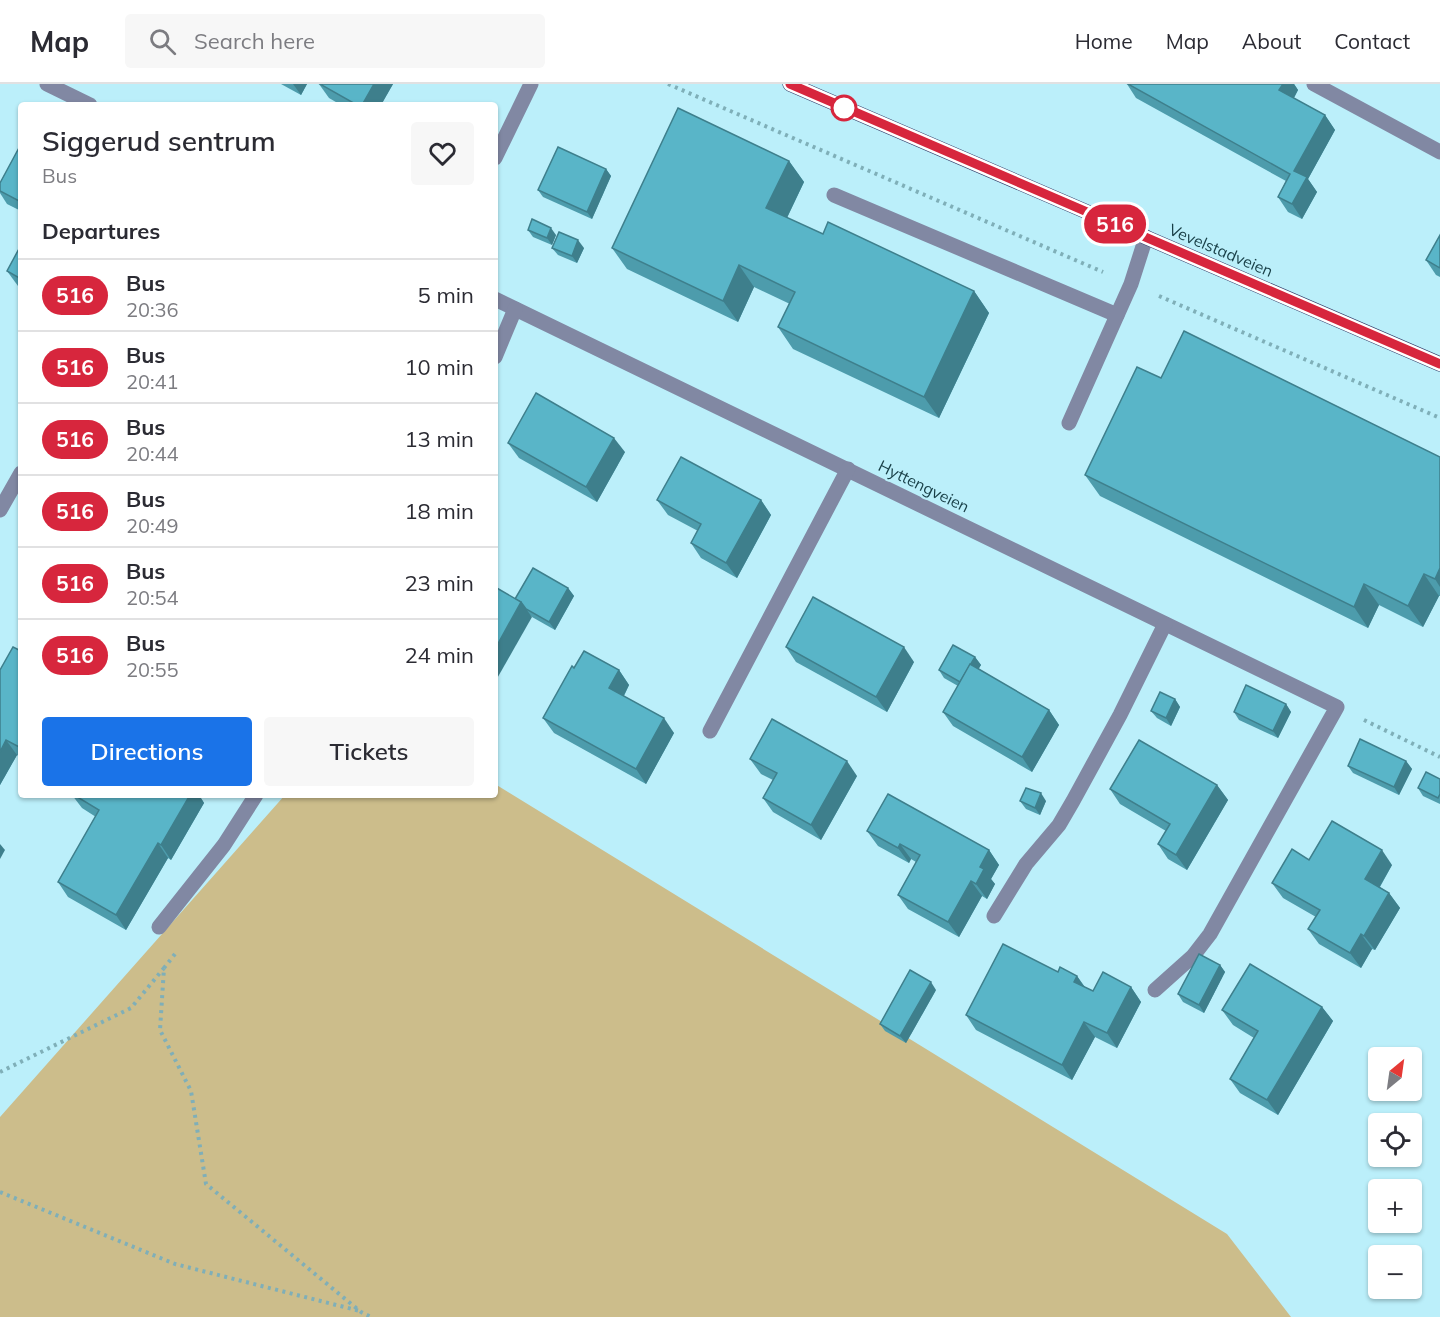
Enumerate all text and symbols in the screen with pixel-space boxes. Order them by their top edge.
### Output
search box [125,14,545,68]
text: Map [30,24,89,59]
icon: search [146,25,179,58]
text: Search here [194,27,315,55]
text: Home [1075,28,1133,54]
text: Map [1166,28,1209,54]
text: About [1242,28,1301,54]
text: Contact [1334,28,1410,54]
unlabelled marker [831,95,857,121]
button: heart [411,122,474,185]
text: Siggerud sentrum [42,123,276,158]
text: Bus [42,163,77,188]
line badge: 516 [1080,204,1150,244]
text: 516 [1096,211,1134,237]
text: Departures [42,217,160,245]
street label: Vevelstadveien [1166,219,1276,281]
text: Bus [126,269,165,297]
text: 5 min [418,281,474,309]
text: 516 [56,282,94,308]
text: 20:36 [126,297,179,322]
text: Bus [126,341,165,369]
text: 10 min [404,353,474,381]
text: 516 [56,354,94,380]
text: 20:41 [126,369,179,394]
text: Bus [126,413,165,441]
text: 13 min [404,425,474,453]
text: 516 [56,426,94,452]
text: 20:44 [126,441,179,466]
street label: Hyttengveien [875,455,973,517]
text: Bus [126,485,165,513]
text: 18 min [404,497,474,525]
text: 516 [56,498,94,524]
text: 20:49 [126,513,179,538]
text: Bus [126,557,165,585]
text: 23 min [404,569,474,597]
text: 516 [56,570,94,596]
text: 20:54 [126,585,179,610]
text: Bus [126,629,165,657]
text: 24 min [404,641,474,669]
text: 516 [56,642,94,668]
text: 20:55 [126,657,179,682]
button: Directions [42,717,252,786]
button: Tickets [264,717,474,786]
north arrow [1368,1047,1422,1101]
map controls [1368,1047,1422,1299]
button: locate [1368,1113,1422,1167]
button: + [1368,1179,1422,1233]
button: − [1368,1245,1422,1299]

